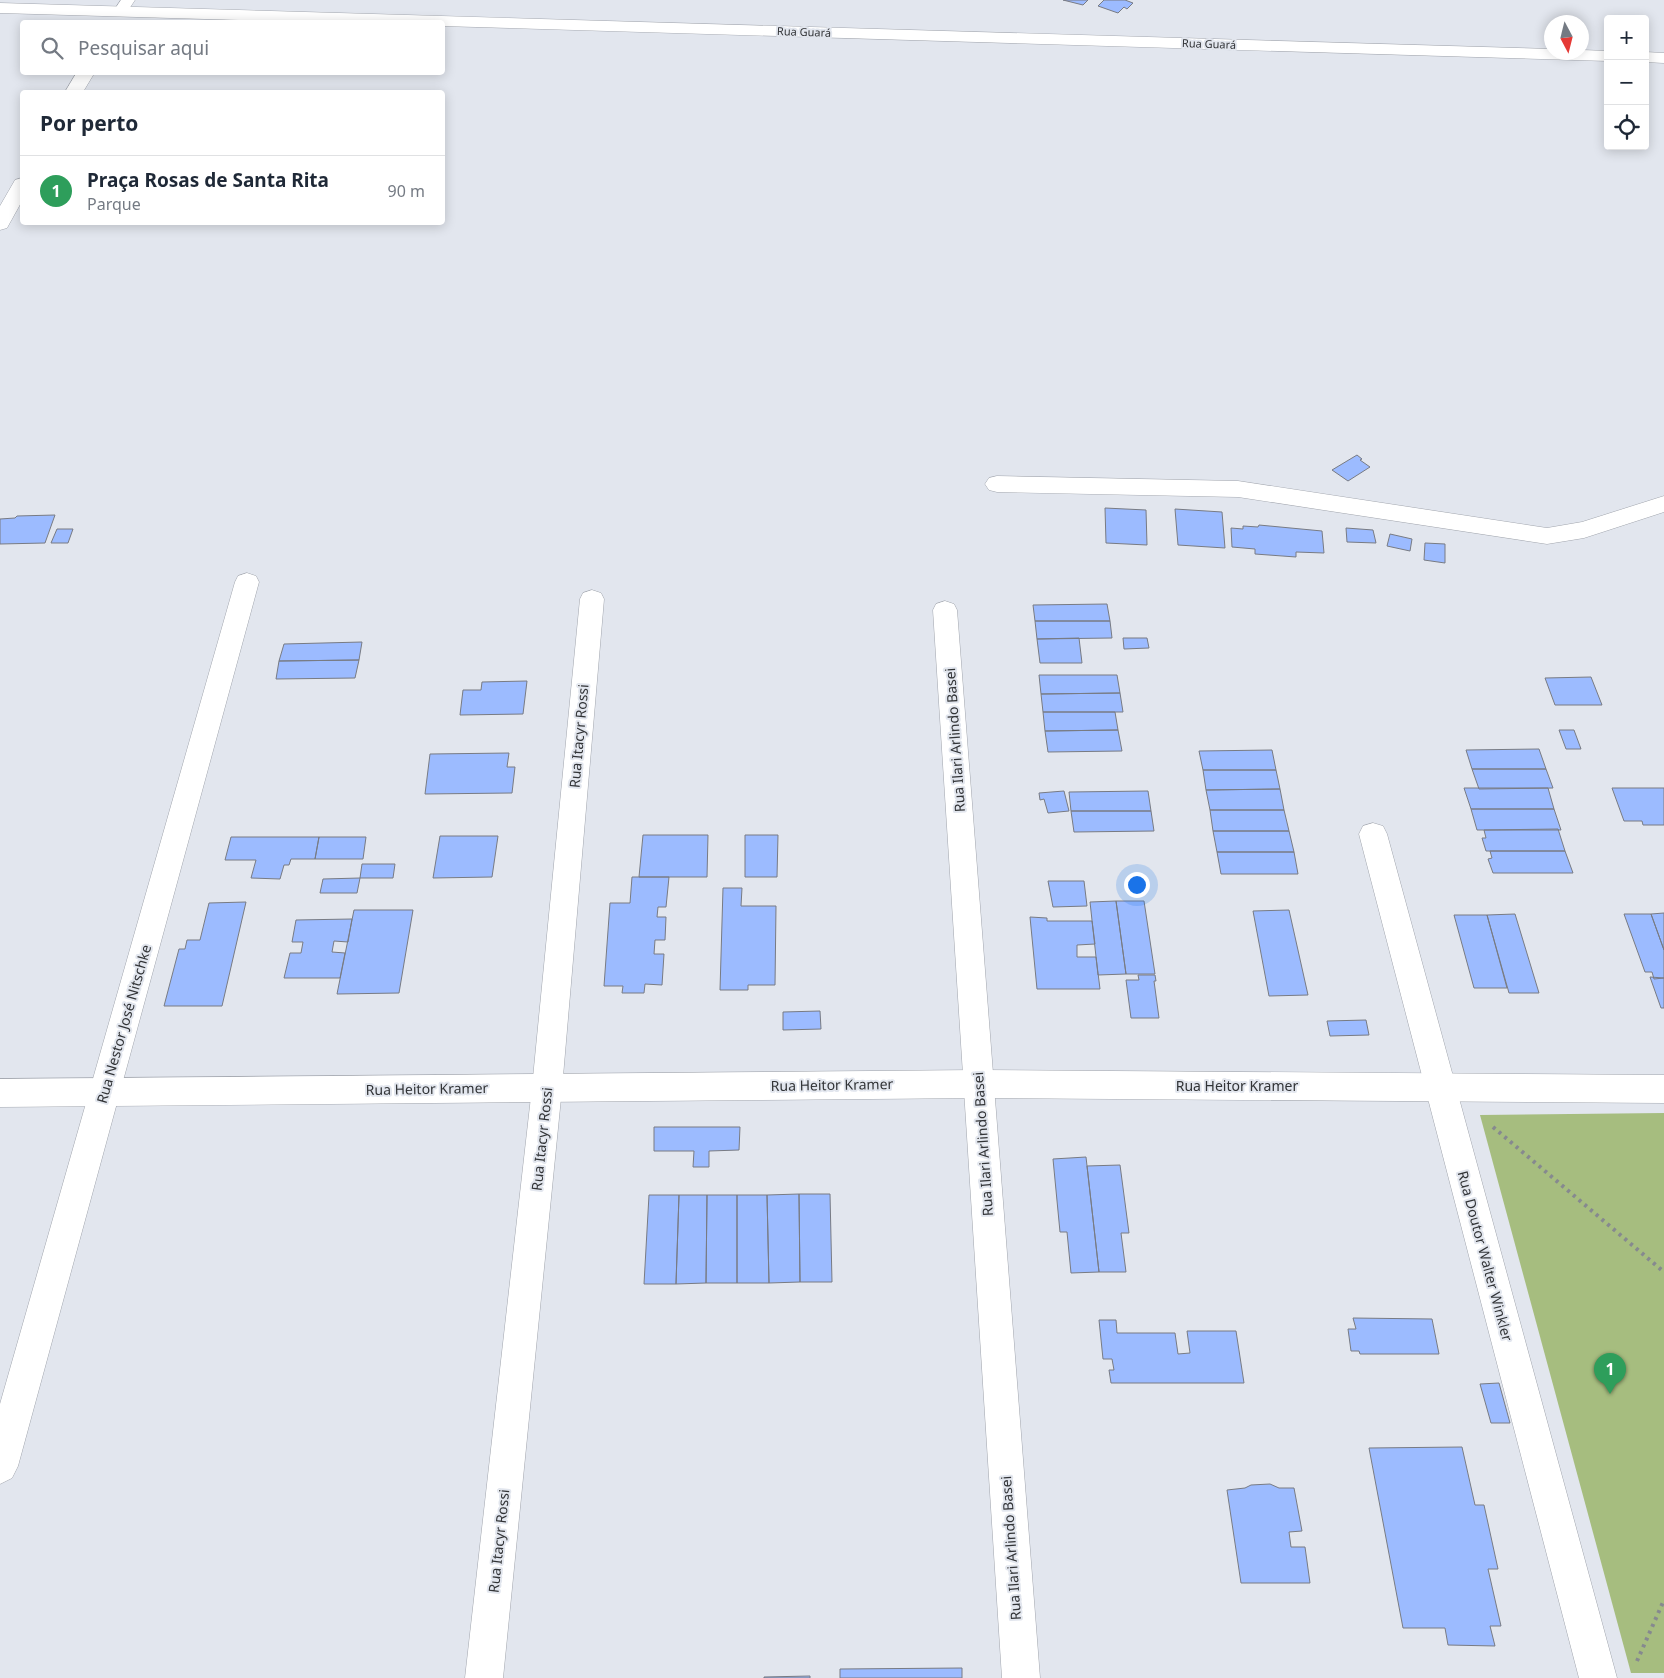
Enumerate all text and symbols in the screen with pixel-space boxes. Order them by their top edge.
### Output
north arrow [1544,15,1589,60]
map controls [1604,15,1649,150]
button: + [1604,15,1649,60]
search box [20,20,445,75]
street label: Rua Guará [777,23,831,40]
icon: search [38,34,66,62]
text: Pesquisar aqui [78,35,209,61]
street label: Rua Guará [1182,35,1236,52]
button: − [1604,60,1649,105]
button: locate [1604,105,1649,150]
text: Por perto [40,109,138,137]
text: Praça Rosas de Santa Rita [87,167,329,193]
text: 1 [51,180,61,202]
text: 90 m [388,180,425,202]
text: Parque [87,193,141,215]
street label: Rua Ilari Arlindo Basei [940,667,969,813]
street label: Rua Itacyr Rossi [565,683,592,789]
your location [1124,872,1150,898]
street label: Rua Nestor José Nitschke [92,942,155,1105]
street label: Rua Ilari Arlindo Basei [968,1071,997,1217]
street label: Rua Heitor Kramer [771,1074,894,1095]
street label: Rua Heitor Kramer [1176,1076,1298,1095]
street label: Rua Heitor Kramer [366,1078,489,1099]
street label: Rua Itacyr Rossi [527,1086,556,1192]
street label: Rua Doutor Walter Winkler [1454,1169,1517,1343]
pin: 1 [1594,1353,1626,1394]
street label: Rua Ilari Arlindo Basei [996,1475,1025,1621]
street label: Rua Itacyr Rossi [484,1488,513,1594]

